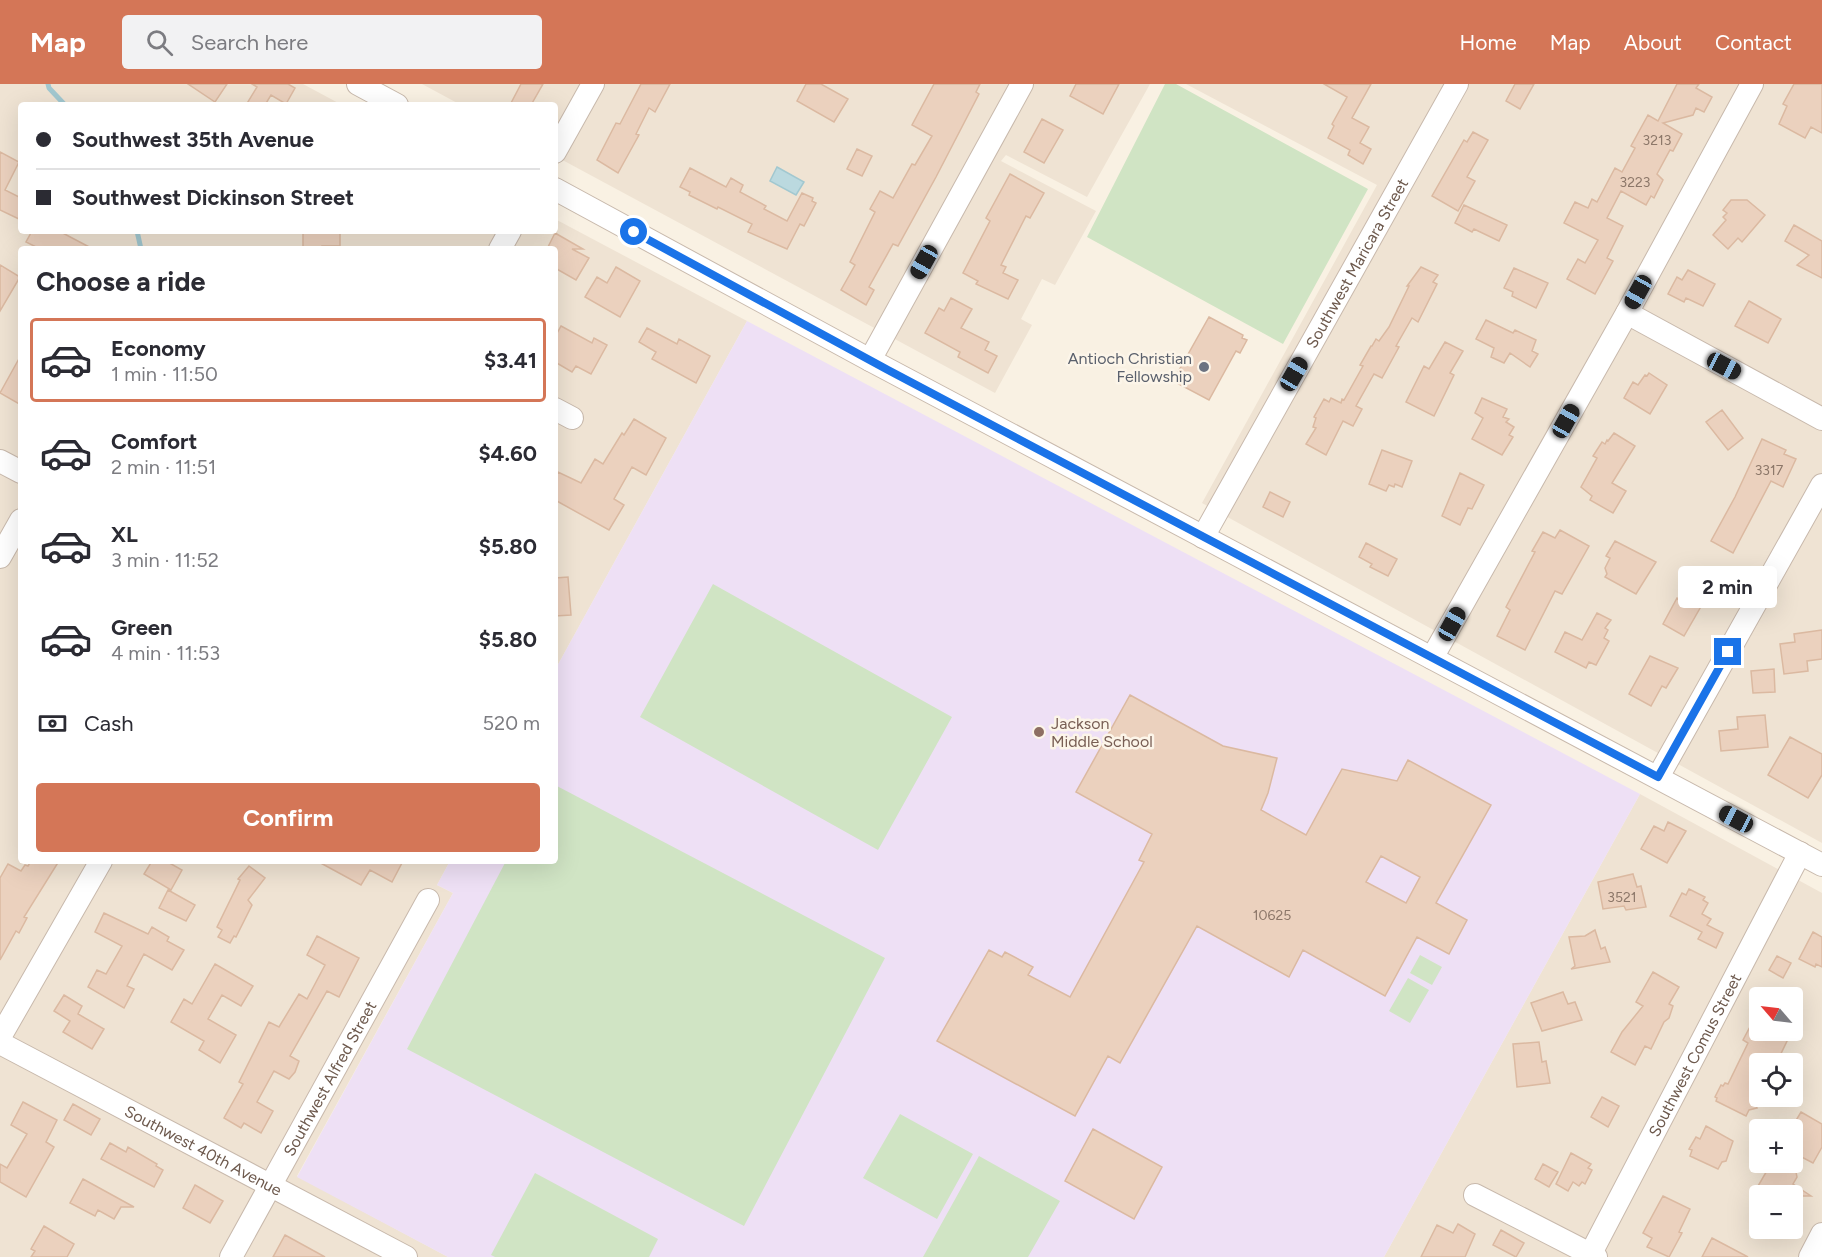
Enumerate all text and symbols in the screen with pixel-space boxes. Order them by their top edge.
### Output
search box [122,15,542,69]
text: Map [30,25,86,59]
icon: search [143,26,176,59]
text: Search here [191,29,308,56]
text: Home [1460,30,1517,55]
text: Map [1550,30,1591,55]
text: About [1624,30,1682,55]
text: Contact [1715,30,1792,55]
text: Southwest 35th Avenue [72,126,314,153]
house number: 3213 [1643,132,1671,149]
house number: 3223 [1620,174,1650,191]
street label: Southwest Maricara Street [1301,175,1412,351]
text: Southwest Dickinson Street [72,184,354,211]
route start [620,218,647,245]
car [907,242,941,282]
text: Choose a ride [36,265,205,298]
car [1621,272,1655,312]
icon: car [39,333,93,387]
text: Economy [111,335,206,362]
text: $3.41 [484,347,537,374]
place label: Antioch Christian Fellowship [1068,349,1192,386]
car [1704,350,1744,382]
car [1277,354,1311,394]
marker: Antioch Christian Fellowship [1197,360,1211,374]
text: 1 min · 11:50 [111,362,218,386]
car [1549,401,1583,441]
icon: car [39,426,93,480]
text: Comfort [111,428,197,455]
text: $4.60 [478,440,537,467]
text: 2 min · 11:51 [111,455,216,479]
house number: 3317 [1755,462,1784,479]
icon: car [39,519,93,573]
text: XL [111,521,138,548]
text: $5.80 [479,533,537,560]
text: 3 min · 11:52 [111,548,219,572]
callout: 2 min [1678,565,1778,607]
text: 2 min [1702,575,1753,599]
car [1435,604,1469,644]
icon: car [39,612,93,666]
text: Green [111,614,173,641]
text: $5.80 [479,626,537,653]
route end [1714,638,1741,665]
text: 4 min · 11:53 [111,641,220,665]
icon: cash [36,707,69,740]
text: Cash [84,710,134,737]
text: 520 m [483,711,540,735]
place label: Jackson Middle School [1051,714,1153,751]
marker: Jackson Middle School [1032,725,1046,739]
button: Confirm [36,783,540,852]
car [1716,803,1756,835]
house number: 3521 [1607,889,1637,906]
house number: 10625 [1253,907,1291,924]
street label: Southwest Comus Street [1644,970,1745,1140]
north arrow [1749,987,1803,1041]
map controls [1749,987,1803,1239]
street label: Southwest Alfred Street [279,998,380,1159]
button: locate [1749,1053,1803,1107]
street label: Southwest 40th Avenue [122,1101,285,1200]
button: + [1749,1119,1803,1173]
button: − [1749,1185,1803,1239]

